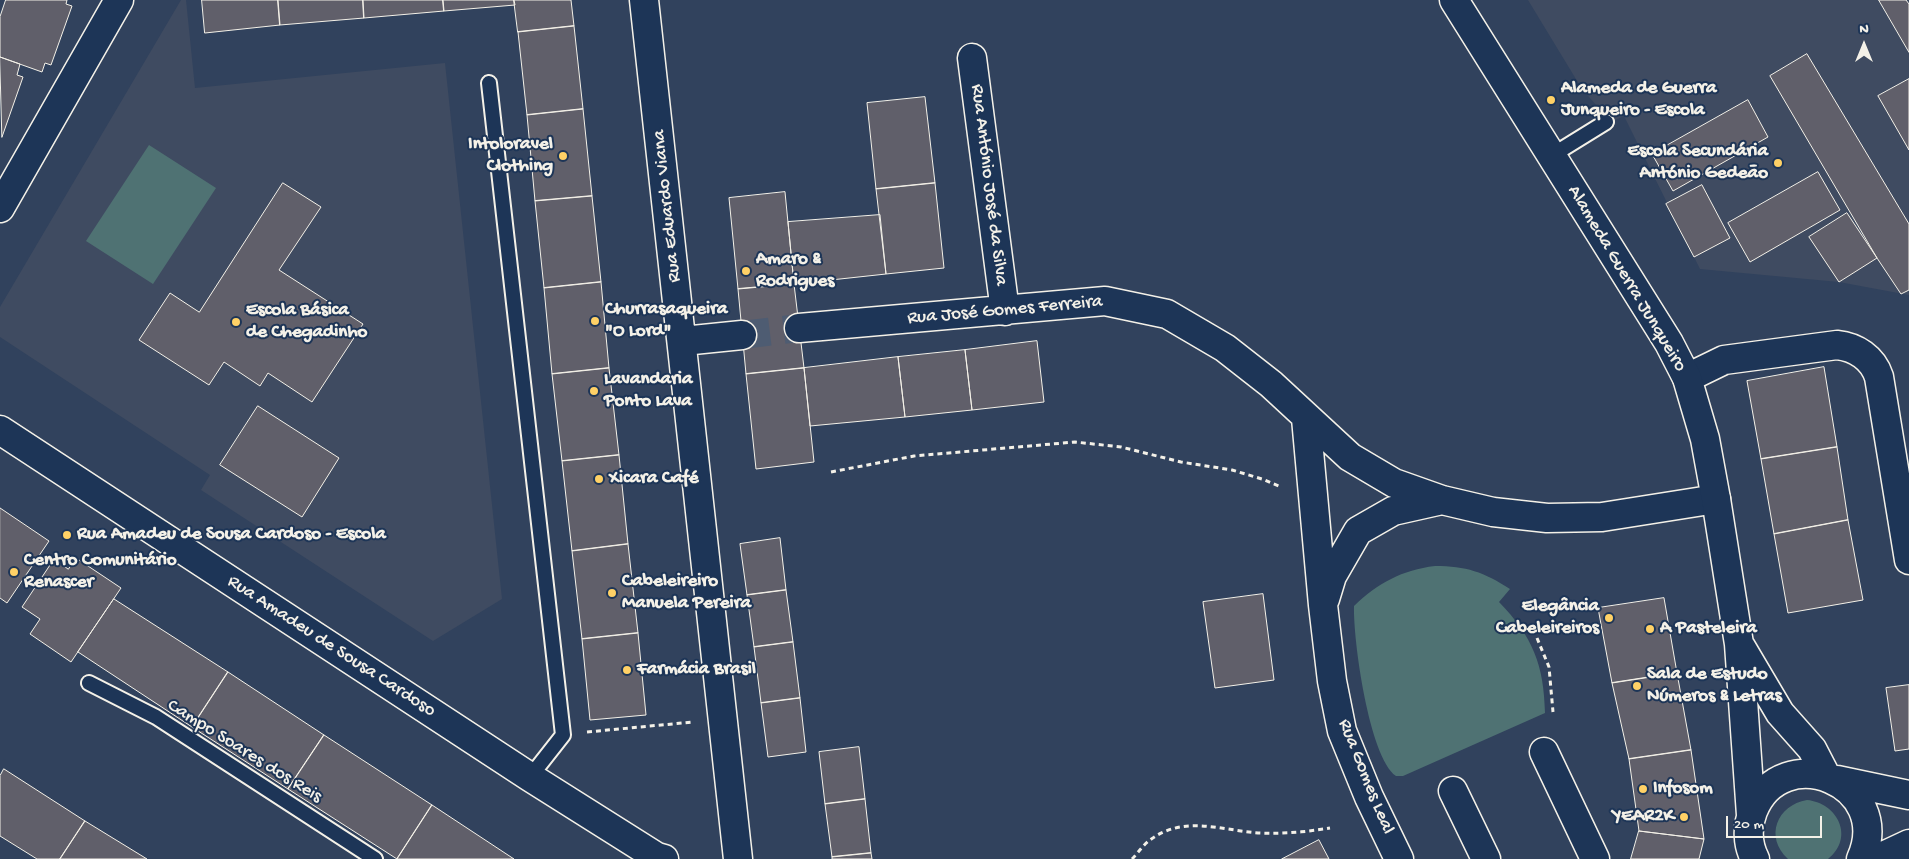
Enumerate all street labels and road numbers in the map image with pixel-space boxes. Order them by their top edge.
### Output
street label: Rua António José da Silva [964,83,1012,287]
street label: Rua Eduardo Viana [649,129,687,283]
street label: Alameda Guerra Junqueiro [1561,182,1691,376]
street label: Rua José Gomes Ferreira [906,291,1104,331]
street label: Rua Amadeu de Sousa Cardoso [222,571,440,723]
street label: Campo Soares dos Reis [162,695,326,809]
street label: Rua Gomes Leal [1332,716,1398,838]

